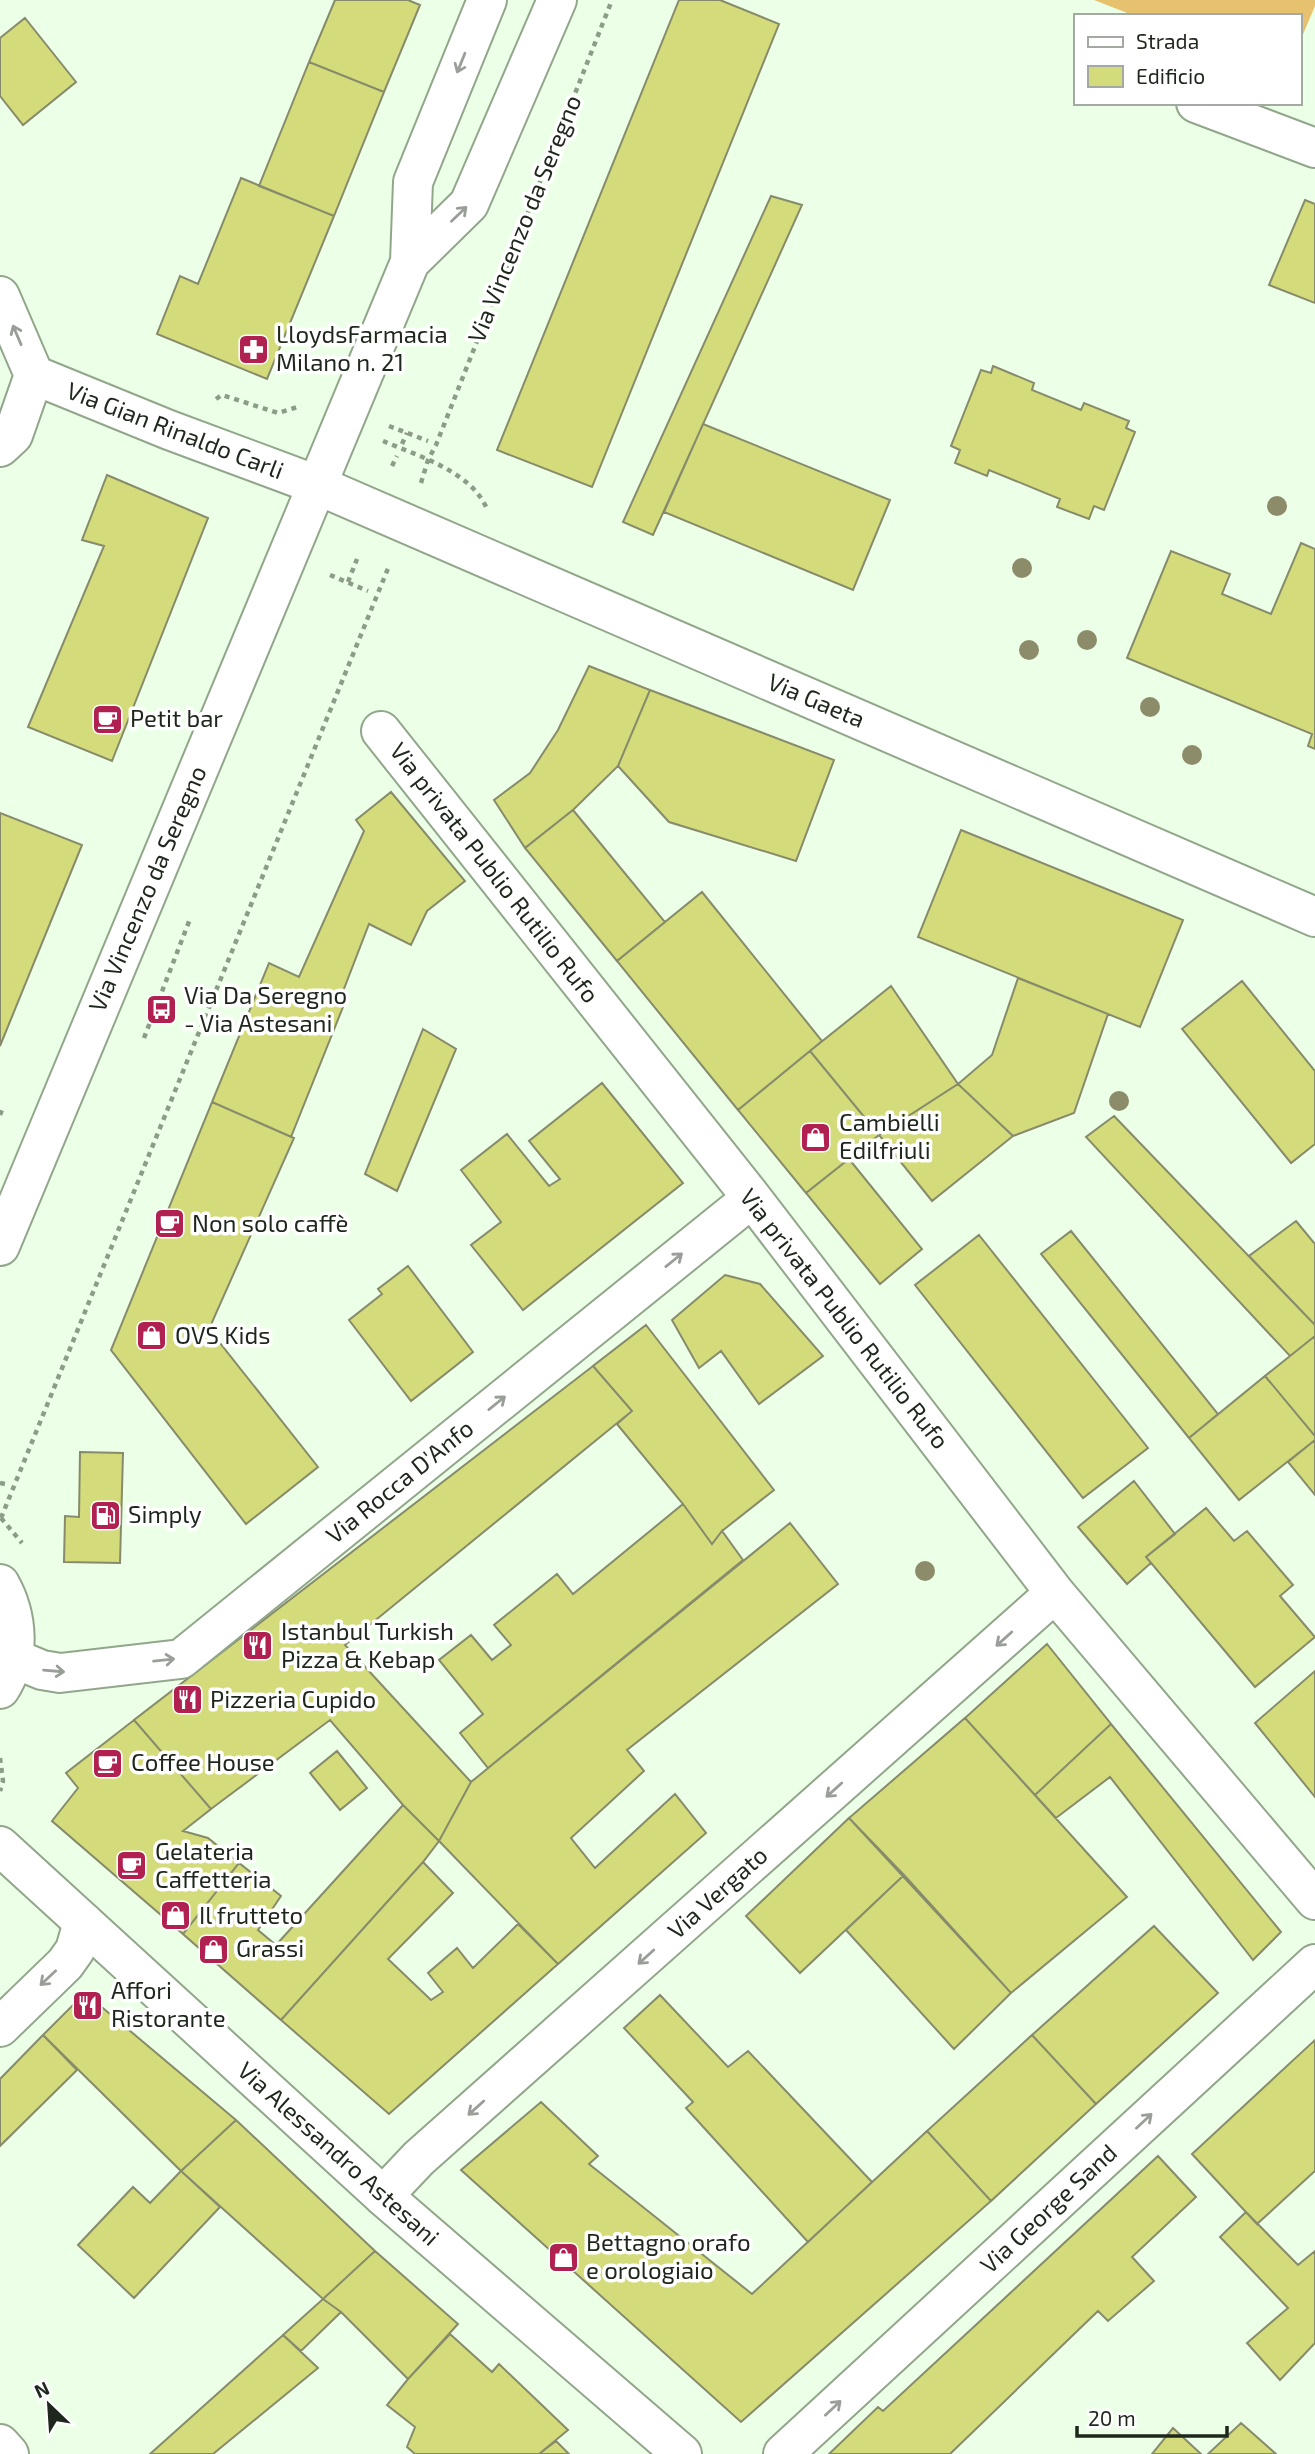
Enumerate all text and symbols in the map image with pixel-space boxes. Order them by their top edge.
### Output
legend [1074,14,1301,105]
text: Strada [1136,28,1199,53]
one-way arrow [454,52,467,74]
text: Edificio [1136,63,1205,88]
street label: Via Vincenzo da Seregno [461,90,587,346]
one-way arrow [450,206,467,223]
place label: LloydsFarmacia Milano n. 21 [276,319,448,376]
one-way arrow [10,325,23,347]
pharmacy icon: LloydsFarmacia Milano n. 21 [236,332,270,366]
street label: Via Gian Rinaldo Carli [63,375,288,484]
street label: Via Gaeta [764,666,869,733]
cafe icon: Petit bar [90,702,124,736]
place label: Petit bar [130,703,223,732]
street label: Via privata Publio Rutilio Rufo [385,736,606,1008]
street label: Via Vincenzo da Seregno [82,761,212,1016]
place label: Via Da Seregno - Via Astesani [184,980,347,1037]
bus stop icon: Via Da Seregno - Via Astesani [144,993,178,1027]
place label: Cambielli Edilfriuli [839,1107,940,1164]
shop icon: Cambielli Edilfriuli [799,1120,833,1154]
street label: Via privata Publio Rutilio Rufo [735,1182,956,1454]
cafe icon: Non solo caffè [152,1207,186,1241]
place label: Non solo caffè [192,1208,348,1237]
one-way arrow [664,1253,682,1268]
shop icon: OVS Kids [135,1319,169,1353]
place label: OVS Kids [175,1320,270,1349]
one-way arrow [487,1396,505,1411]
street label: Via Rocca D'Anfo [320,1413,478,1549]
fuel station icon: Simply [88,1498,122,1532]
place label: Simply [128,1499,202,1528]
place label: Istanbul Turkish Pizza & Kebap [281,1616,454,1673]
restaurant icon: Istanbul Turkish Pizza & Kebap [241,1629,275,1663]
one-way arrow [996,1630,1013,1647]
one-way arrow [152,1654,175,1667]
one-way arrow [42,1665,65,1678]
restaurant icon: Pizzeria Cupido [170,1683,204,1717]
place label: Pizzeria Cupido [210,1684,376,1713]
cafe icon: Coffee House [91,1746,125,1780]
place label: Coffee House [131,1747,275,1776]
one-way arrow [825,1782,843,1798]
place label: Gelateria Caffetteria [155,1836,272,1893]
street label: Via Vergato [661,1840,773,1944]
cafe icon: Gelateria Caffetteria [115,1849,149,1883]
shop icon: Il frutteto [159,1899,193,1933]
place label: Il frutteto [199,1900,303,1929]
shop icon: Grassi [196,1932,230,1966]
place label: Grassi [236,1933,304,1962]
one-way arrow [637,1949,655,1965]
one-way arrow [40,1970,57,1987]
place label: Affori Ristorante [111,1975,226,2032]
restaurant icon: Affori Ristorante [71,1988,105,2022]
street label: Via Alessandro Astesani [232,2055,446,2251]
one-way arrow [467,2100,485,2116]
one-way arrow [1135,2113,1153,2129]
street label: Via George Sand [974,2137,1122,2279]
place label: Bettagno orafo e orologiaio [586,2227,751,2284]
shop icon: Bettagno orafo e orologiaio [546,2240,580,2274]
north arrow [14,2370,84,2440]
text: N [31,2376,53,2402]
scale bar [1077,2394,1228,2438]
one-way arrow [824,2399,841,2416]
text: 20 m [1088,2405,1136,2430]

